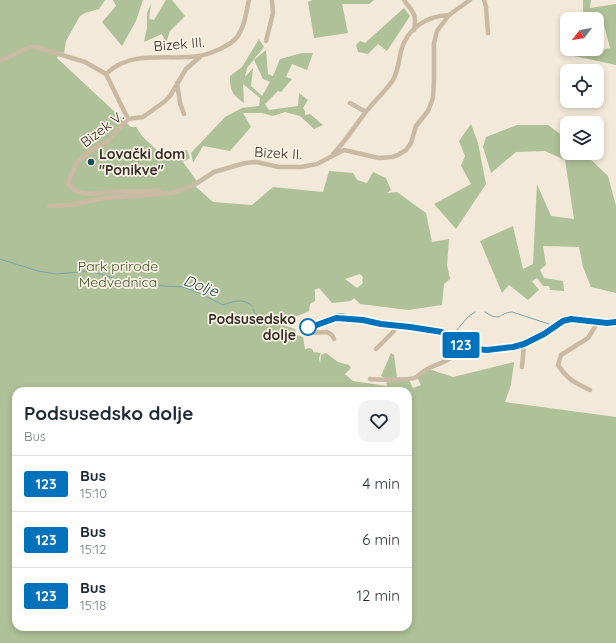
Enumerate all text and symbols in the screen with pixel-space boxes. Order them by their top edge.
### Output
north arrow [560,12,604,56]
map controls [560,12,604,160]
street label: Bizek III. [153,33,205,55]
button: locate [560,64,604,108]
street label: Bizek V. [77,107,127,151]
button: layers [560,116,604,160]
street label: Bizek II. [254,143,302,163]
place label: Lovački dom "Ponikve" [99,145,185,179]
marker: Lovački dom "Ponikve" [86,157,96,167]
park label: Park prirode Medvednica [78,257,158,291]
water label: Dolje [181,270,222,301]
place label: Podsusedsko dolje [208,310,296,344]
marker: Podsusedsko dolje [299,318,317,336]
line badge: 123 [438,332,484,358]
text: 123 [451,336,471,354]
button: heart [358,400,400,442]
text: Podsusedsko dolje [24,401,193,425]
text: Bus [24,428,46,444]
text: Bus [80,466,106,485]
text: 4 min [362,474,400,493]
text: 123 [36,475,56,493]
text: 15:10 [80,485,107,501]
text: Bus [80,522,106,541]
text: 6 min [362,530,400,549]
text: 123 [36,531,56,549]
text: 15:12 [80,541,106,557]
text: Bus [80,578,106,597]
text: 12 min [356,586,400,605]
text: 123 [36,587,56,605]
text: 15:18 [80,597,106,613]

